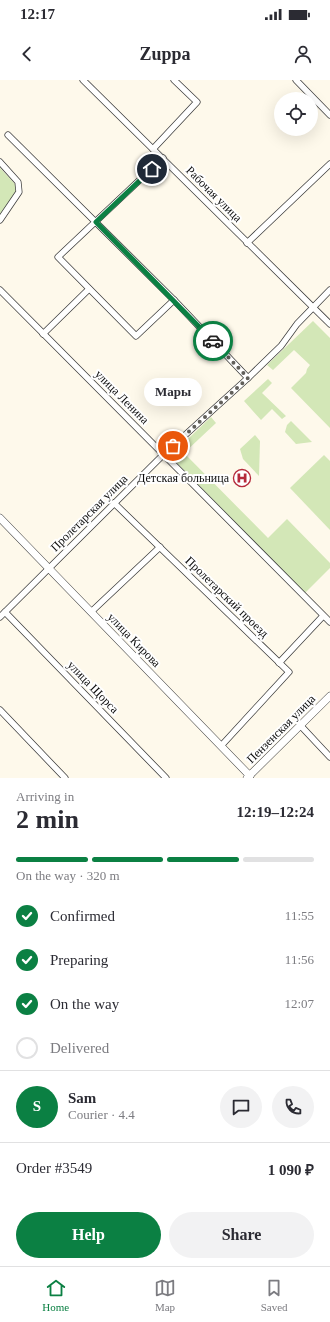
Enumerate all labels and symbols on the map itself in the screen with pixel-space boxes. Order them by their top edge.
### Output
pin [135,152,169,186]
street label: Рабочая улица [183,163,245,225]
courier [193,321,233,361]
street label: улица Ленина [92,367,152,427]
callout: Мары [144,378,202,406]
pin [156,429,190,463]
hospital icon: Детская больница [232,468,252,488]
street label: Пролетарская улица [48,471,131,554]
place label: Детская больница [137,471,230,485]
street label: Пролетарский проезд [182,554,272,640]
street label: улица Кирова [105,610,164,670]
street label: улица Щорса [65,658,122,717]
street label: Пензенская улица [244,691,319,766]

